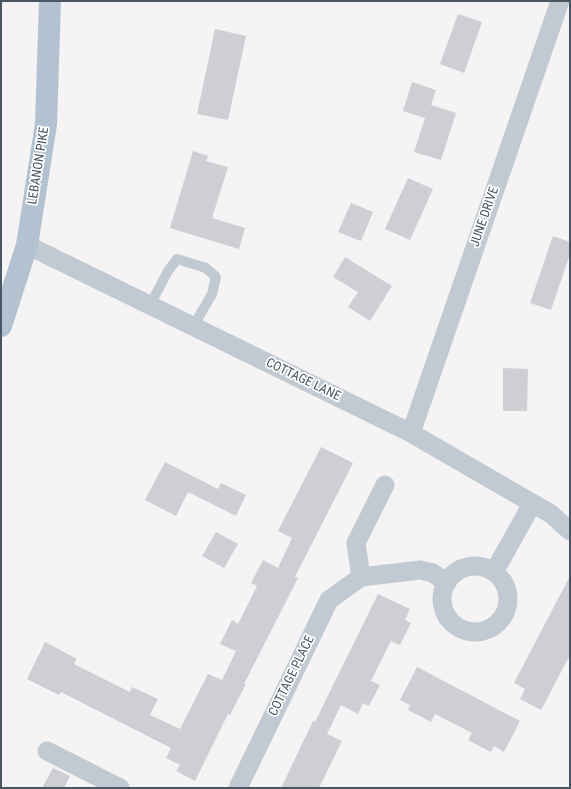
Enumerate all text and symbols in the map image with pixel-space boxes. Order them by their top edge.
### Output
street label: LEBANON PIKE [25,126,53,206]
street label: JUNE DRIVE [467,185,503,249]
street label: COTTAGE LANE [263,355,343,405]
street label: COTTAGE PLACE [266,633,318,719]

